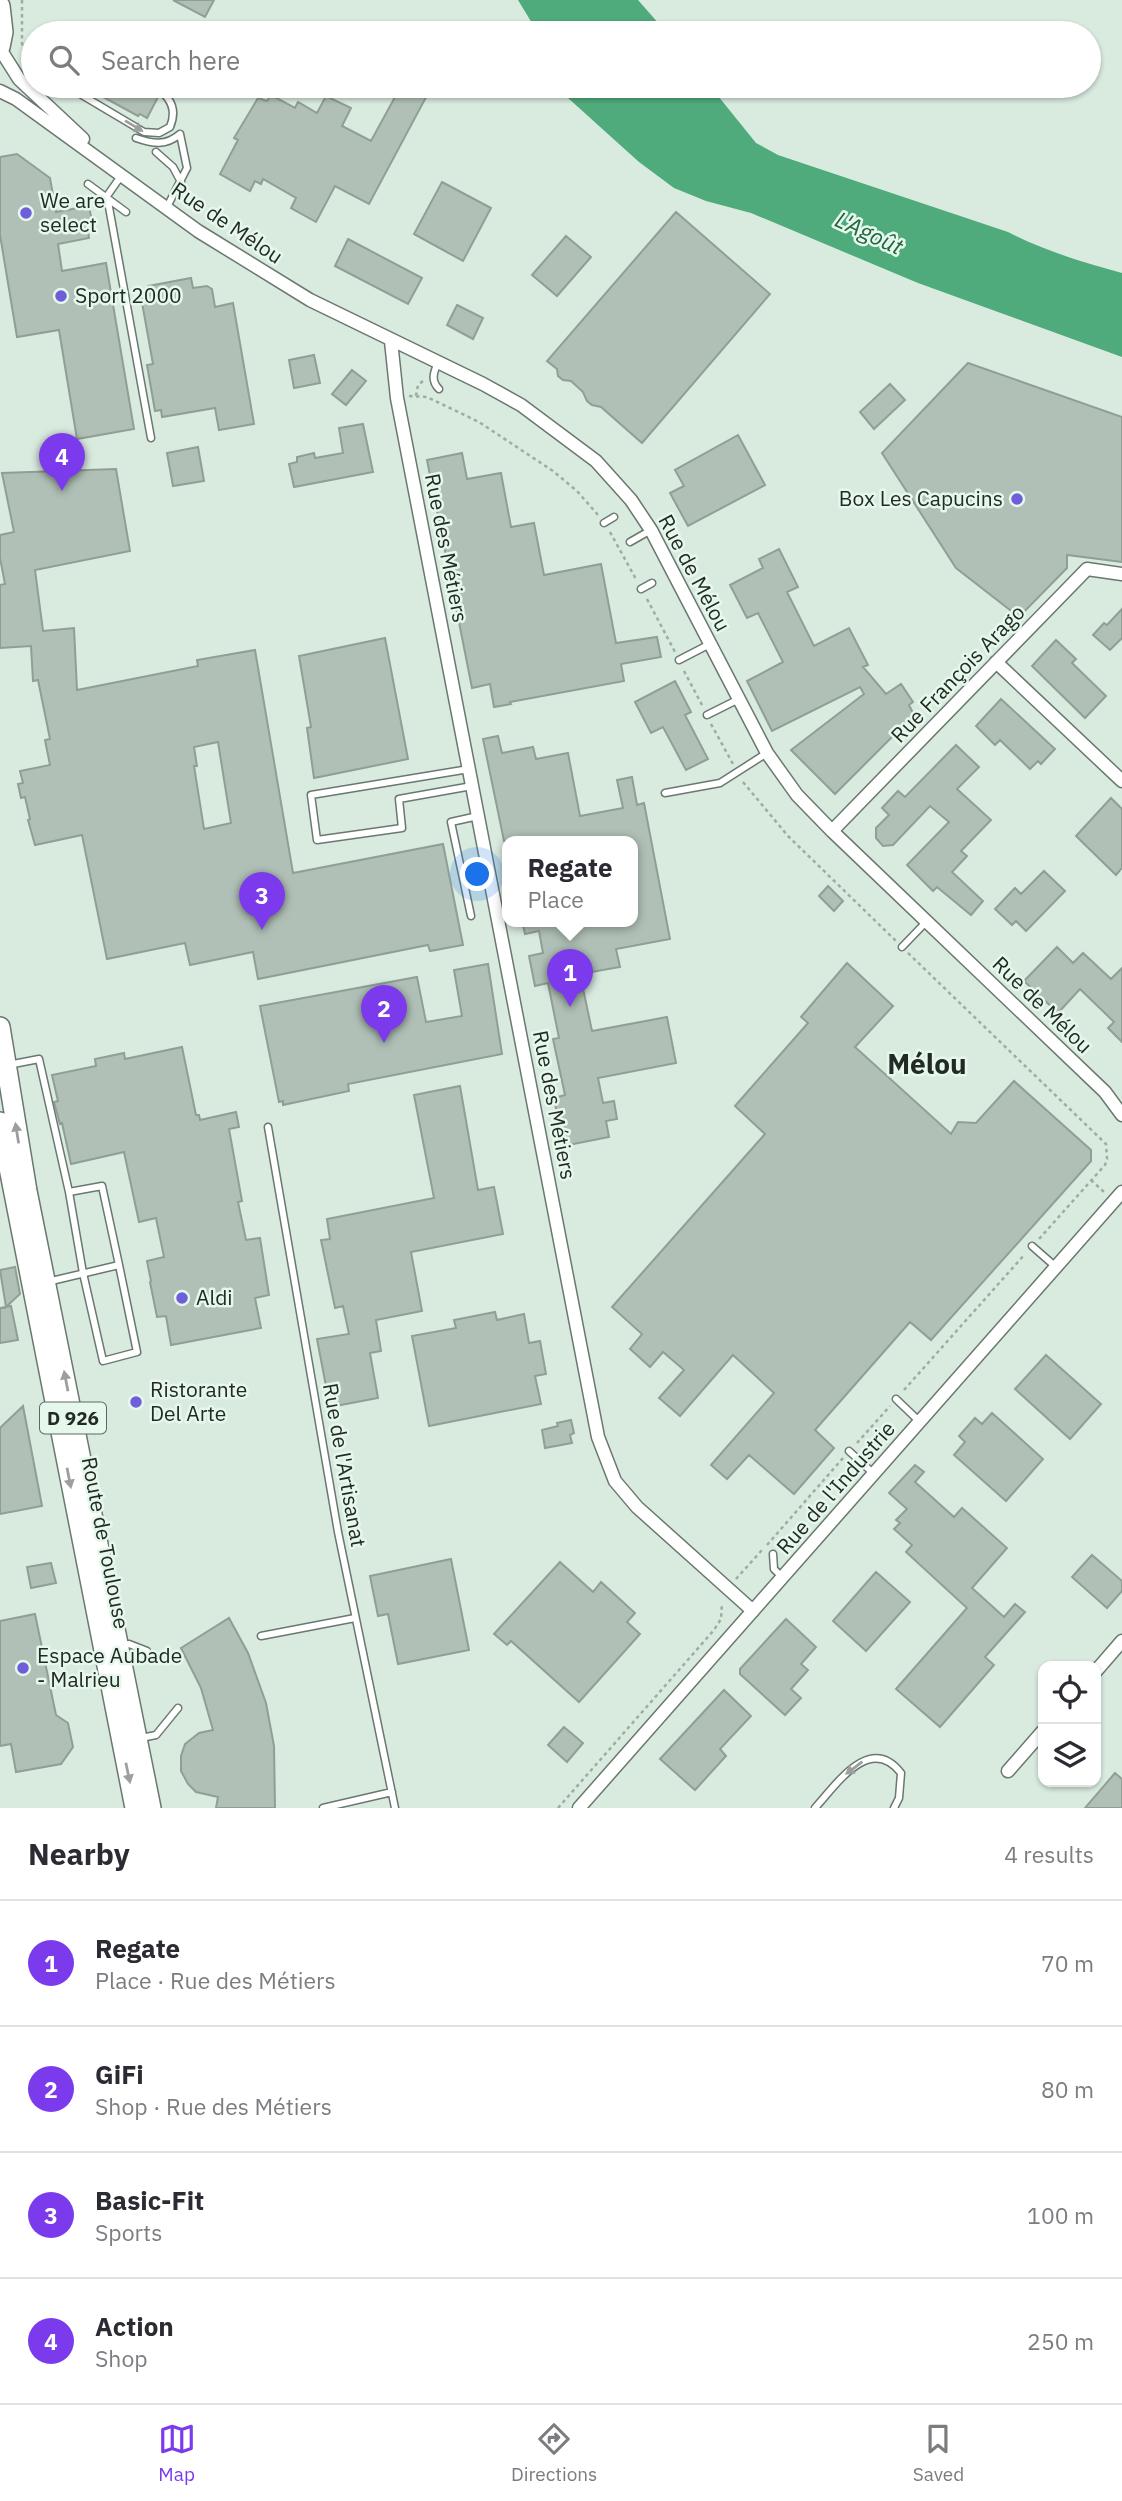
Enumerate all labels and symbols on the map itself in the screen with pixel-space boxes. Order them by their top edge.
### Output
one-way arrow [125,119,144,132]
street label: Rue de Mélou [166,175,289,270]
place label: We are select [40,186,105,238]
water label: L'Agoût [831,203,909,261]
marker: We are select [18,205,34,221]
place label: Sport 2000 [75,281,182,309]
marker: Sport 2000 [53,288,69,304]
pin: 4 [39,433,85,491]
street label: Rue des Métiers [419,471,475,625]
place label: Box Les Capucins [839,484,1003,512]
marker: Box Les Capucins [1009,491,1025,507]
street label: Rue de Mélou [652,509,737,636]
street label: Rue François Arago [884,598,1030,748]
your location [460,857,494,891]
pin: 3 [239,872,285,930]
pin: 1 [547,949,593,1007]
street label: Rue de Mélou [987,950,1099,1059]
pin: 2 [361,985,407,1043]
street label: Rue des Métiers [527,1028,583,1182]
district label: Mélou [887,1045,967,1082]
one-way arrow [11,1122,22,1144]
place label: Aldi [196,1283,233,1311]
marker: Aldi [174,1290,190,1306]
one-way arrow [60,1370,71,1392]
place label: Ristorante Del Arte [150,1375,247,1427]
street label: Rue de l'Artisanat [317,1381,373,1549]
marker: Ristorante Del Arte [128,1394,144,1410]
road number: D 926 [40,1402,106,1434]
street label: Rue de l'Industrie [770,1415,901,1560]
street label: Route de Toulouse [76,1454,136,1631]
one-way arrow [64,1467,75,1489]
place label: Espace Aubade - Malrieu [37,1641,182,1693]
marker: Espace Aubade - Malrieu [15,1660,31,1676]
one-way arrow [844,1761,863,1775]
one-way arrow [122,1762,133,1784]

